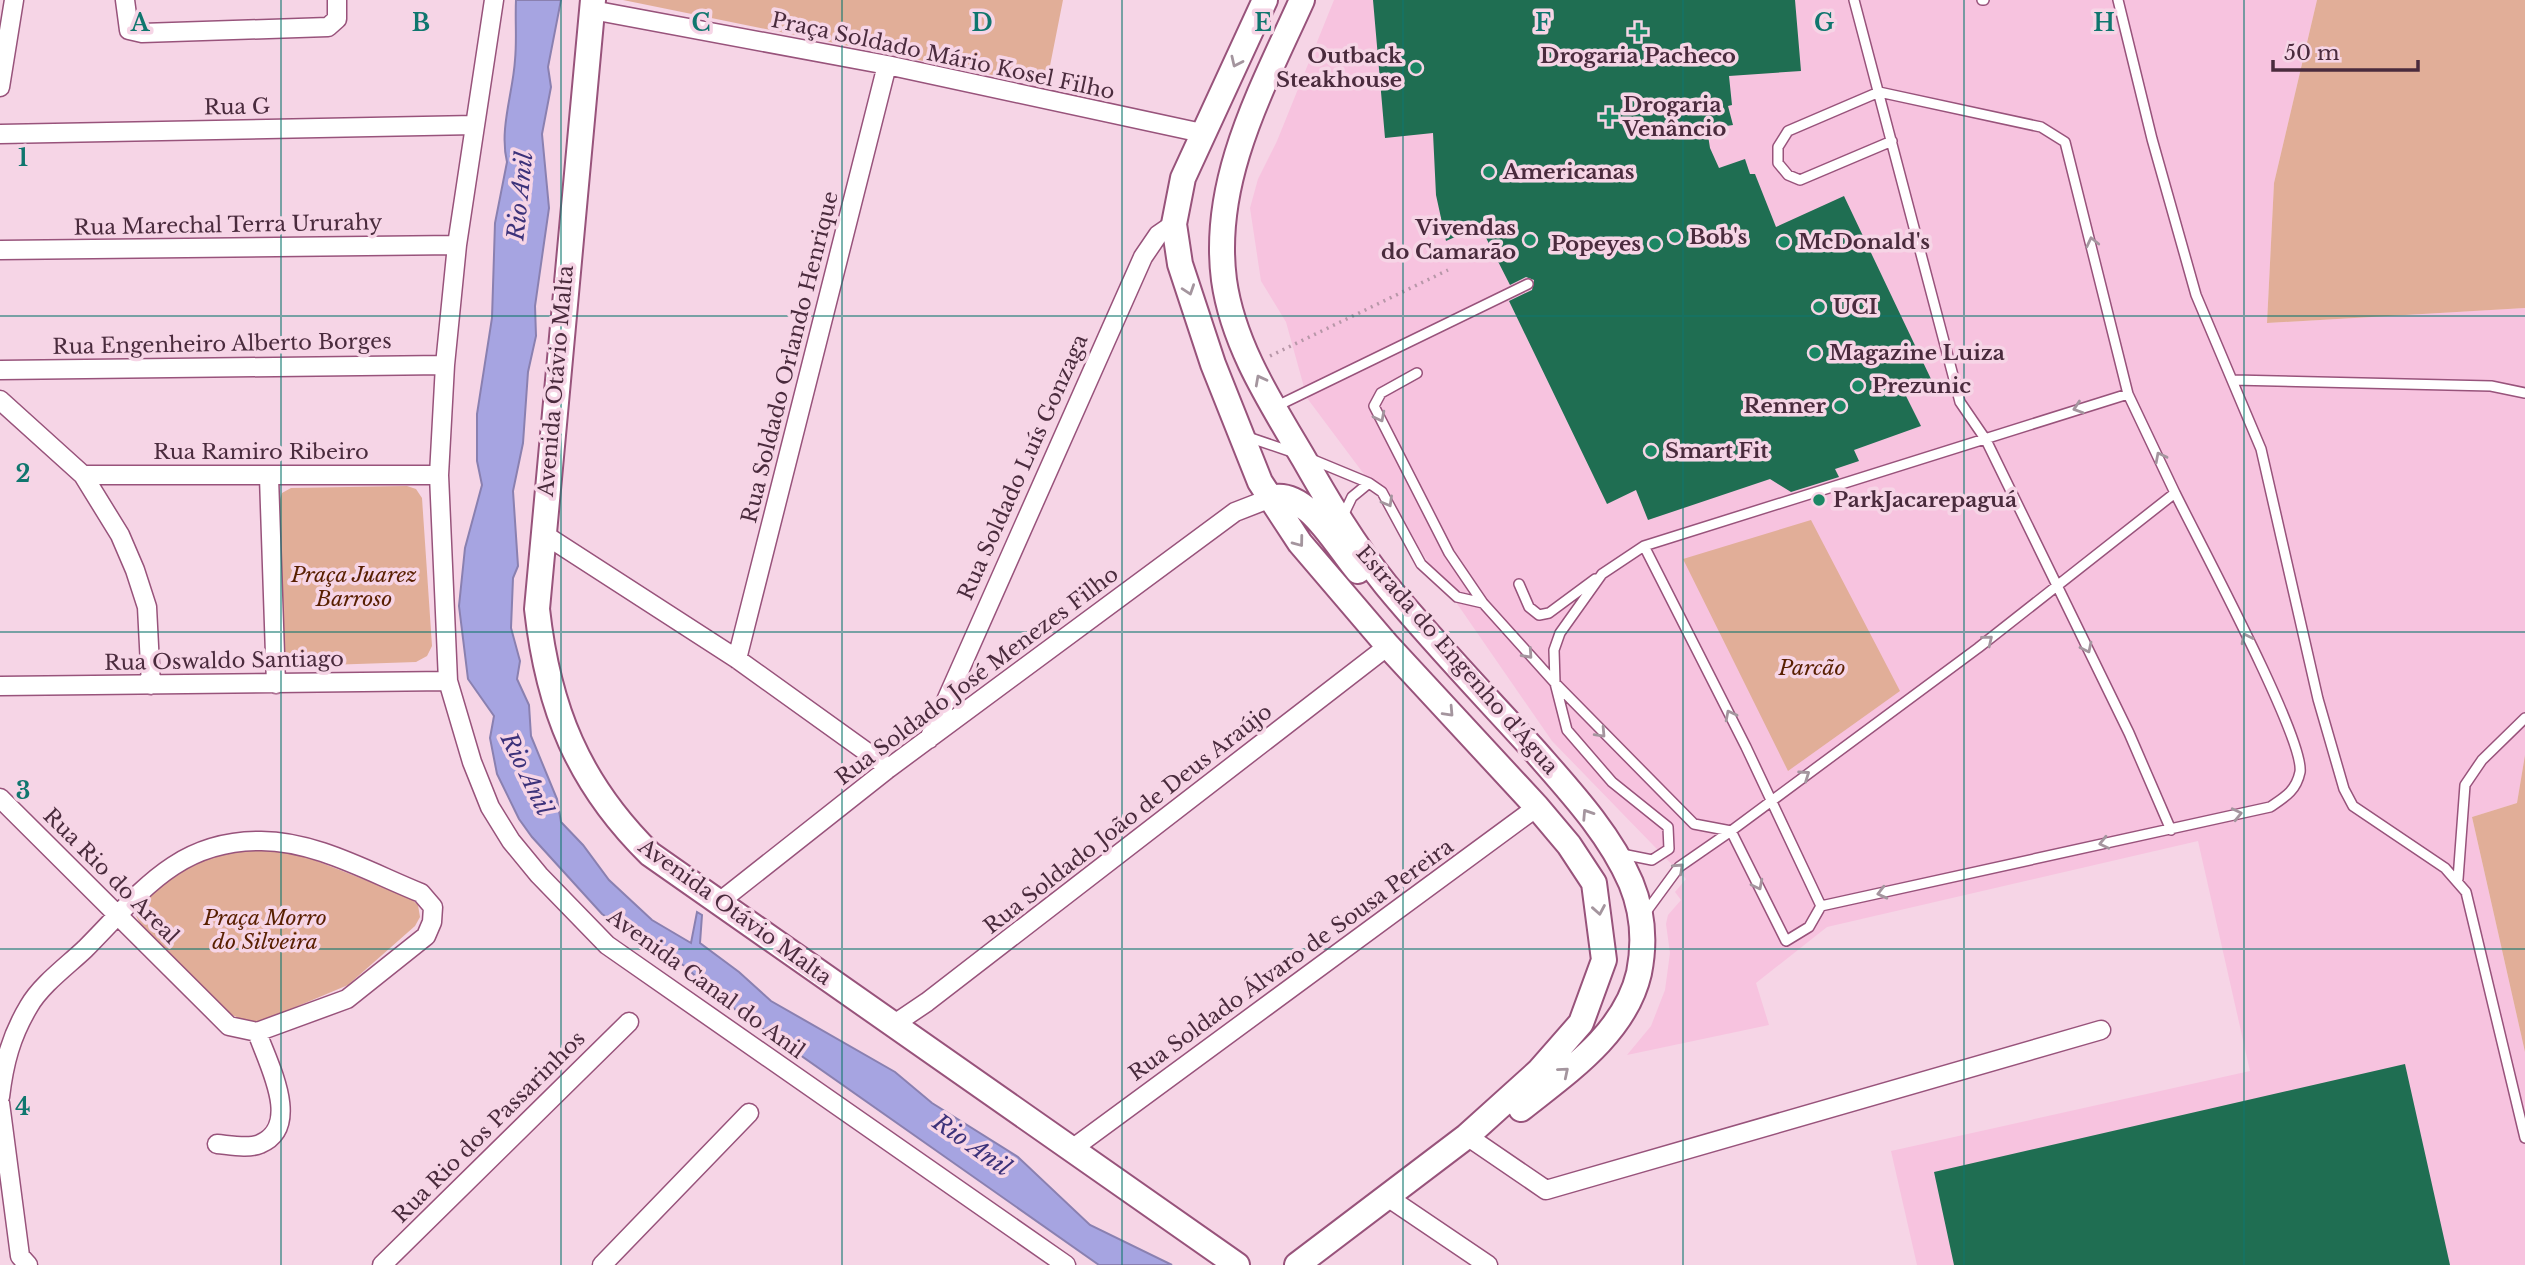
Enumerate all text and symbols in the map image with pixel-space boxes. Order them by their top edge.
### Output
street label: Praça Soldado Mário Kosel Filho [769,7,1117,105]
text: A [130,9,151,37]
text: B [412,9,430,37]
text: C [692,9,710,37]
text: D [971,9,993,37]
text: E [1254,9,1272,37]
text: F [1535,9,1551,37]
text: G [1814,9,1834,37]
text: H [2093,9,2115,37]
marker: Drogaria Pacheco [1630,24,1646,40]
scale bar [2273,28,2418,72]
text: 50 m [2284,40,2340,66]
place label: Outback Steakhouse [1276,43,1403,93]
place label: Drogaria Pacheco [1540,43,1736,69]
one-way arrow [1230,55,1244,67]
marker: Outback Steakhouse [1408,60,1424,76]
place label: Drogaria Venâncio [1622,92,1726,142]
street label: Rua G [204,93,270,121]
marker: Drogaria Venâncio [1601,109,1617,125]
text: 1 [18,144,28,172]
water label: Rio Anil [501,150,539,243]
place label: Americanas [1502,159,1635,185]
marker: Americanas [1481,164,1497,180]
street label: Rua Soldado Orlando Henrique [736,188,844,526]
street label: Rua Marechal Terra Ururahy [73,209,383,241]
place label: Vivendas do Camarão [1381,215,1516,265]
place label: Bob's [1689,224,1747,250]
marker: Bob's [1667,229,1683,245]
place label: McDonald's [1798,229,1930,255]
place label: Popeyes [1551,231,1641,257]
marker: Vivendas do Camarão [1522,232,1538,248]
marker: McDonald's [1776,234,1792,250]
marker: Popeyes [1647,236,1663,252]
one-way arrow [2086,236,2100,248]
street label: Avenida Otávio Malta [533,264,579,499]
one-way arrow [1181,283,1195,296]
place label: UCI [1833,294,1878,320]
marker: UCI [1811,299,1827,315]
street label: Rua Engenheiro Alberto Borges [52,328,392,360]
street label: Rua Soldado Luís Gonzaga [953,330,1094,604]
place label: Magazine Luiza [1829,340,2005,366]
marker: Magazine Luiza [1807,345,1823,361]
place label: Prezunic [1872,373,1971,399]
one-way arrow [1255,374,1268,387]
marker: Prezunic [1850,378,1866,394]
place label: Renner [1743,393,1827,419]
marker: Renner [1832,398,1848,414]
one-way arrow [2073,400,2085,414]
one-way arrow [1371,410,1385,422]
place label: Smart Fit [1665,438,1768,464]
street label: Rua Ramiro Ribeiro [153,439,369,465]
marker: Smart Fit [1643,443,1659,459]
one-way arrow [2154,452,2168,465]
text: 2 [16,460,30,488]
place label: ParkJacarepaguá [1833,487,2017,513]
marker: ParkJacarepaguá [1811,492,1827,508]
one-way arrow [1380,494,1393,507]
one-way arrow [1291,534,1304,546]
street label: Estrada do Engenho d'Água [1351,540,1564,780]
street label: Rua Soldado José Menezes Filho [830,561,1124,791]
park label: Praça Juarez Barroso [290,562,417,612]
one-way arrow [2241,633,2255,645]
one-way arrow [1980,635,1992,648]
one-way arrow [2079,641,2093,653]
street label: Rua Oswaldo Santiago [104,646,344,676]
one-way arrow [1520,646,1533,659]
park label: Parcão [1777,655,1846,681]
street label: Rua Soldado João de Deus Araújo [979,698,1277,940]
one-way arrow [1441,704,1454,717]
one-way arrow [1725,710,1739,723]
one-way arrow [1593,724,1606,737]
water label: Rio Anil [495,727,559,821]
one-way arrow [1797,771,1810,783]
text: 3 [16,777,30,805]
street label: Rua Rio do Areal [38,803,184,949]
one-way arrow [1582,808,1595,821]
one-way arrow [2231,808,2243,823]
street label: Avenida Otávio Malta [633,833,837,991]
street label: Rua Soldado Álvaro de Sousa Pereira [1124,833,1459,1087]
one-way arrow [2098,835,2110,850]
one-way arrow [1671,864,1684,877]
one-way arrow [1749,878,1763,890]
one-way arrow [1876,885,1888,899]
street label: Avenida Canal do Anil [601,903,810,1065]
park label: Praça Morro do Silveira [202,905,327,955]
one-way arrow [1591,905,1606,916]
street label: Rua Rio dos Passarinhos [388,1026,590,1228]
one-way arrow [1556,1068,1569,1080]
text: 4 [15,1093,31,1121]
water label: Rio Anil [927,1108,1017,1182]

